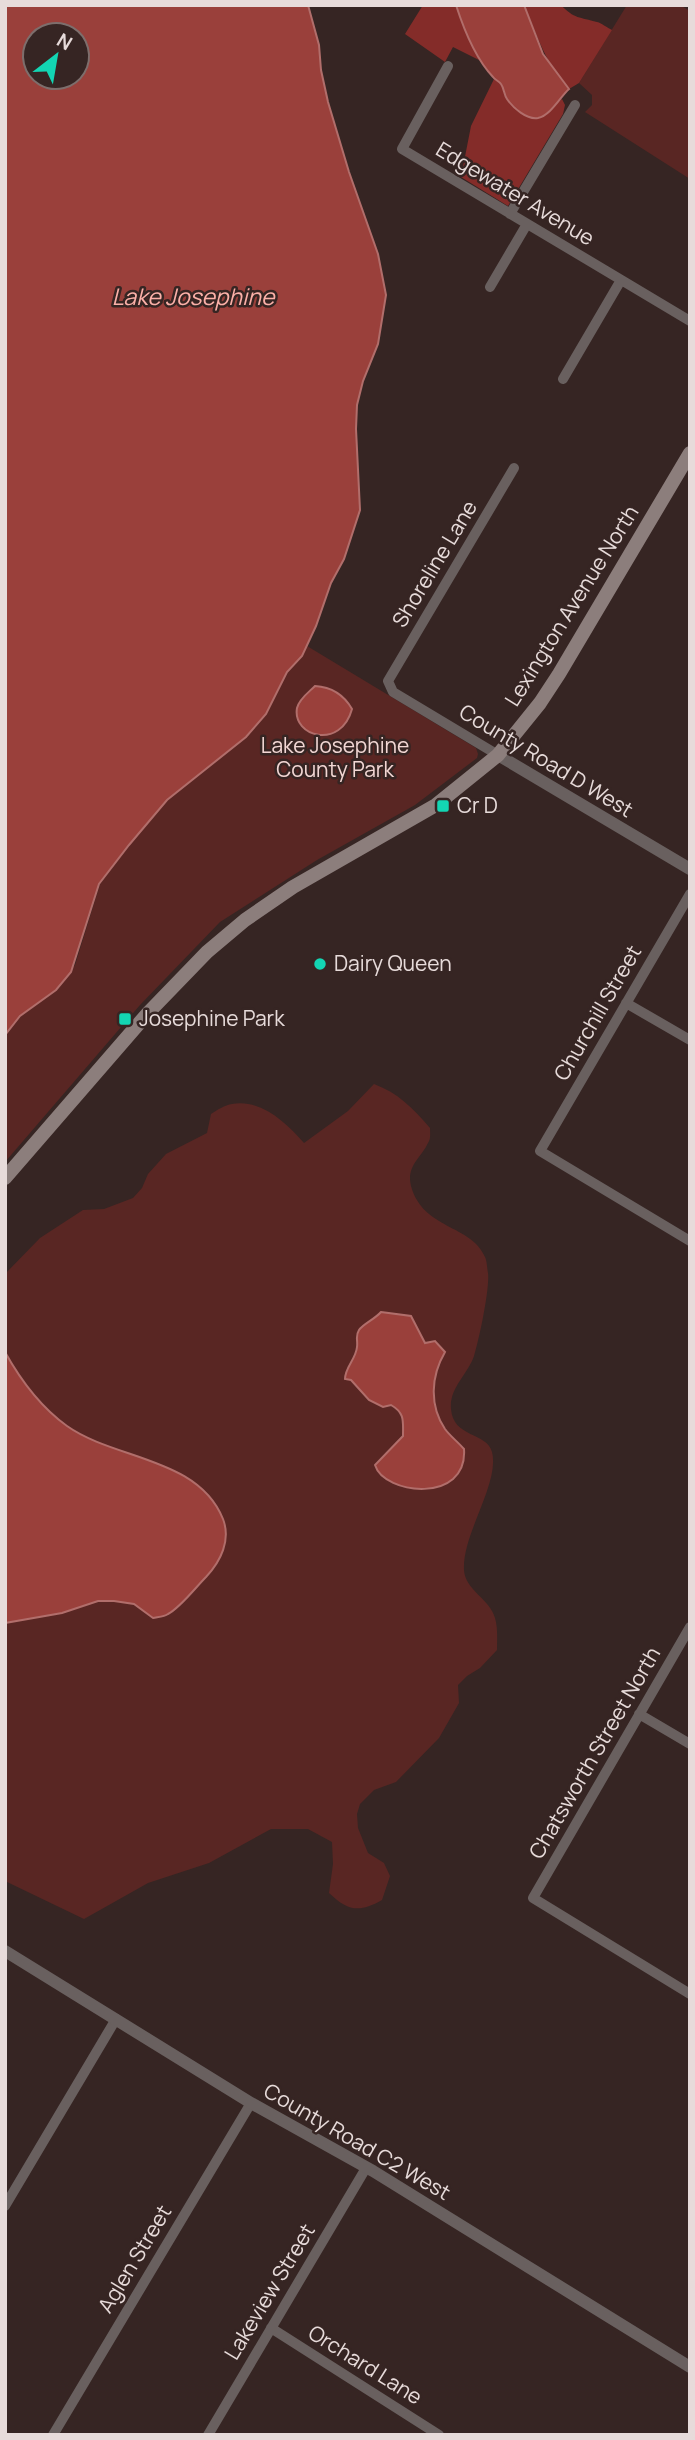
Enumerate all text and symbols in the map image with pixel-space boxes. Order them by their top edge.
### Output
north arrow [21,21,91,91]
text: N [52,27,77,56]
street label: Edgewater Avenue [431,135,600,251]
water label: Lake Josephine [112,280,276,312]
street label: Shoreline Lane [385,495,483,632]
street label: Lexington Avenue North [498,500,644,711]
street label: County Road D West [454,697,639,823]
park label: Lake Josephine County Park [261,731,409,783]
place label: Cr D [457,791,498,819]
marker: Cr D [435,798,451,814]
street label: Churchill Street [547,940,647,1085]
place label: Dairy Queen [334,949,452,977]
marker: Dairy Queen [312,956,328,972]
place label: Josephine Park [139,1004,285,1032]
marker: Josephine Park [117,1011,133,1027]
street label: Chatsworth Street North [522,1642,666,1863]
street label: County Road C2 West [259,2076,456,2206]
street label: Aglen Street [91,2199,177,2318]
street label: Lakeview Street [218,2218,321,2365]
street label: Orchard Lane [303,2318,428,2410]

